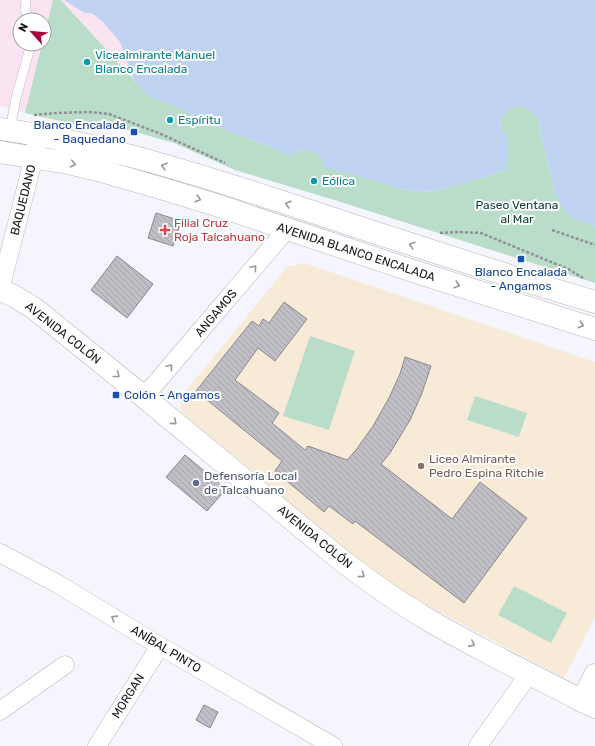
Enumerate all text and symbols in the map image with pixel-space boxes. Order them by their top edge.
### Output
north arrow [12,12,52,52]
text: N [16,21,31,34]
place label: Vicealmirante Manuel Blanco Encalada [95,48,215,76]
marker: Vicealmirante Manuel Blanco Encalada [82,57,92,67]
place label: Espíritu [178,113,221,127]
marker: Espíritu [165,115,175,125]
place label: Blanco Encalada - Baquedano [34,118,126,146]
marker: Blanco Encalada - Baquedano [129,127,139,137]
one-way arrow [69,160,76,168]
one-way arrow [161,162,168,171]
street label: BAQUEDANO [7,163,39,237]
place label: Eólica [322,174,355,188]
marker: Eólica [309,176,319,186]
one-way arrow [194,195,201,203]
park label: Paseo Ventana al Mar [476,198,558,226]
one-way arrow [285,200,292,209]
place label: Filial Cruz Roja Talcahuano [174,216,265,244]
street label: AVENIDA BLANCO ENCALADA [275,220,437,284]
marker: Filial Cruz Roja Talcahuano [159,224,171,236]
one-way arrow [409,241,416,249]
marker: Blanco Encalada - Angamos [516,254,526,264]
place label: Blanco Encalada - Angamos [475,265,567,293]
one-way arrow [249,266,256,273]
one-way arrow [454,280,461,289]
street label: ANGAMOS [192,286,240,340]
street label: AVENIDA COLÓN [22,299,104,367]
one-way arrow [578,320,585,329]
one-way arrow [165,365,172,372]
one-way arrow [112,370,119,377]
place label: Colón - Angamos [124,388,220,402]
marker: Colón - Angamos [111,390,121,400]
one-way arrow [170,417,177,424]
place label: Liceo Almirante Pedro Espina Ritchie [429,452,544,480]
marker: Liceo Almirante Pedro Espina Ritchie [416,461,426,471]
place label: Defensoría Local de Talcahuano [204,469,297,497]
marker: Defensoría Local de Talcahuano [191,478,201,488]
street label: AVENIDA COLÓN [275,503,355,571]
one-way arrow [357,570,364,577]
one-way arrow [111,615,118,623]
street label: ANÍBAL PINTO [128,623,204,675]
one-way arrow [468,639,475,646]
street label: MORGAN [109,671,147,721]

